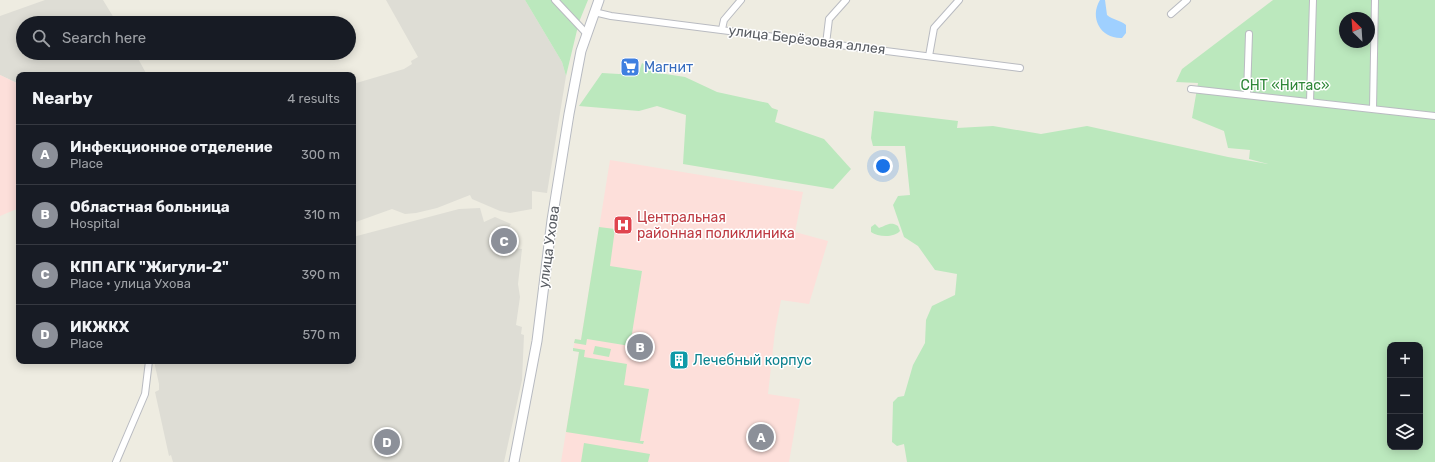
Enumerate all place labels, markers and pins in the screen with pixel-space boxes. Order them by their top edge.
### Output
supermarket icon: Магнит [619,56,641,78]
place label: Магнит [644,59,693,76]
place label: Центральная районная поликлиника [637,209,795,242]
hospital icon: Центральная районная поликлиника [612,214,634,236]
pin: C [491,226,517,256]
pin: B [627,332,653,362]
building icon: Лечебный корпус [668,349,690,371]
place label: Лечебный корпус [693,352,812,369]
pin: A [748,422,774,452]
pin: D [374,427,400,457]

